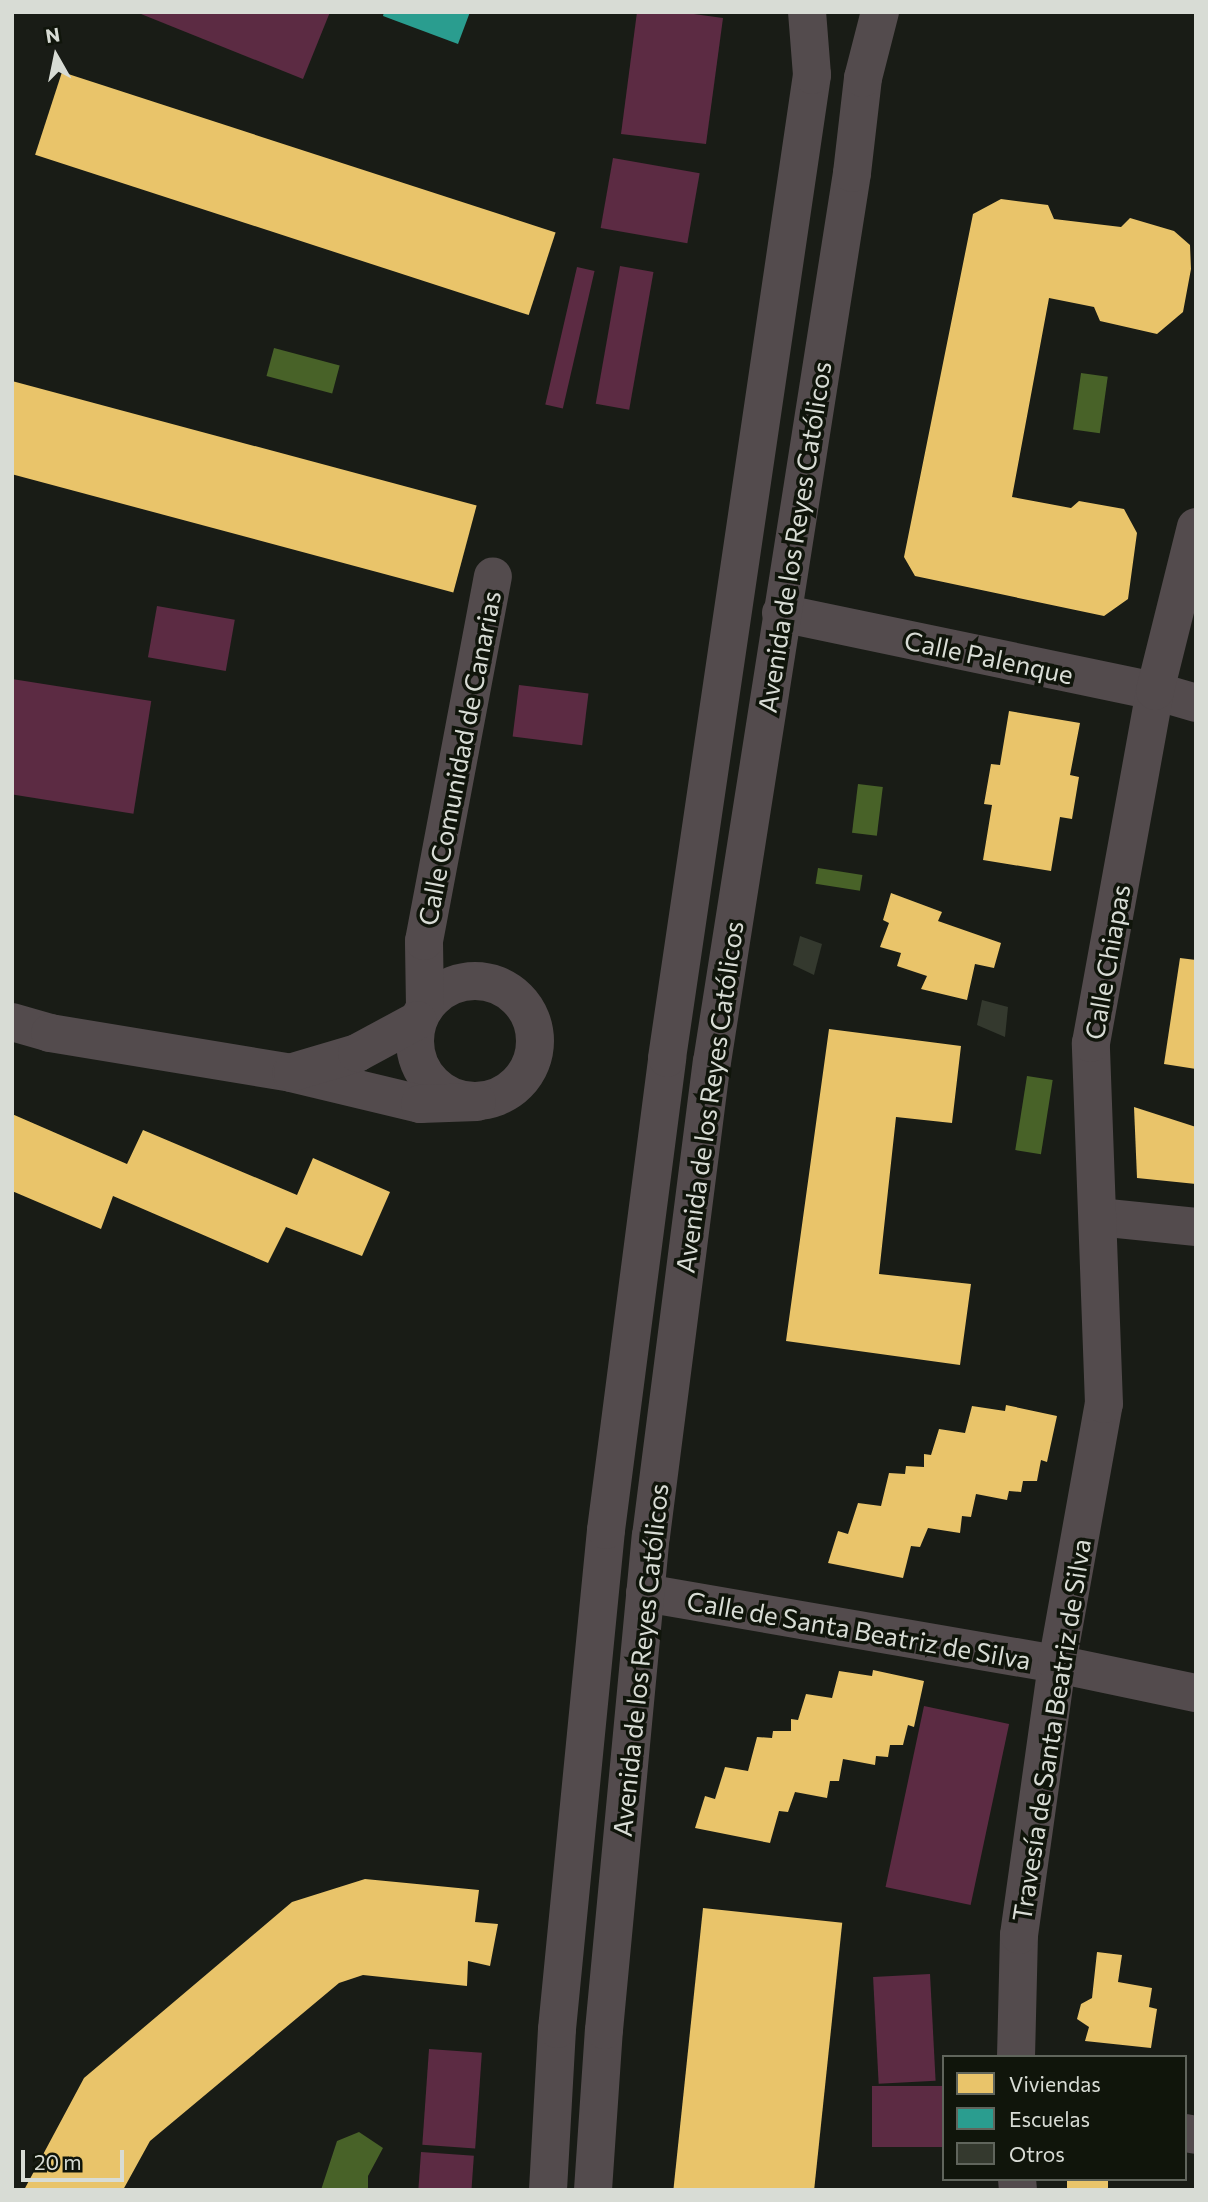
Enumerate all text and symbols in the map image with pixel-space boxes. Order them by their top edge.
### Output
north arrow [21,21,91,91]
text: N [44,22,61,47]
street label: Avenida de los Reyes Católicos [751,359,837,715]
street label: Calle Comunidad de Canarias [411,588,507,928]
street label: Calle Palenque [902,624,1076,690]
street label: Calle Chiapas [1078,882,1136,1042]
street label: Avenida de los Reyes Católicos [669,919,749,1275]
street label: Avenida de los Reyes Católicos [606,1482,674,1838]
street label: Travesía de Santa Beatriz de Silva [1005,1536,1097,1924]
street label: Calle de Santa Beatriz de Silva [685,1584,1033,1676]
legend [942,2055,1187,2181]
text: Viviendas [1009,2071,1101,2096]
text: Escuelas [1009,2106,1090,2131]
scale bar [24,2136,128,2180]
text: Otros [1009,2141,1065,2166]
text: 20 m [34,2149,82,2174]

